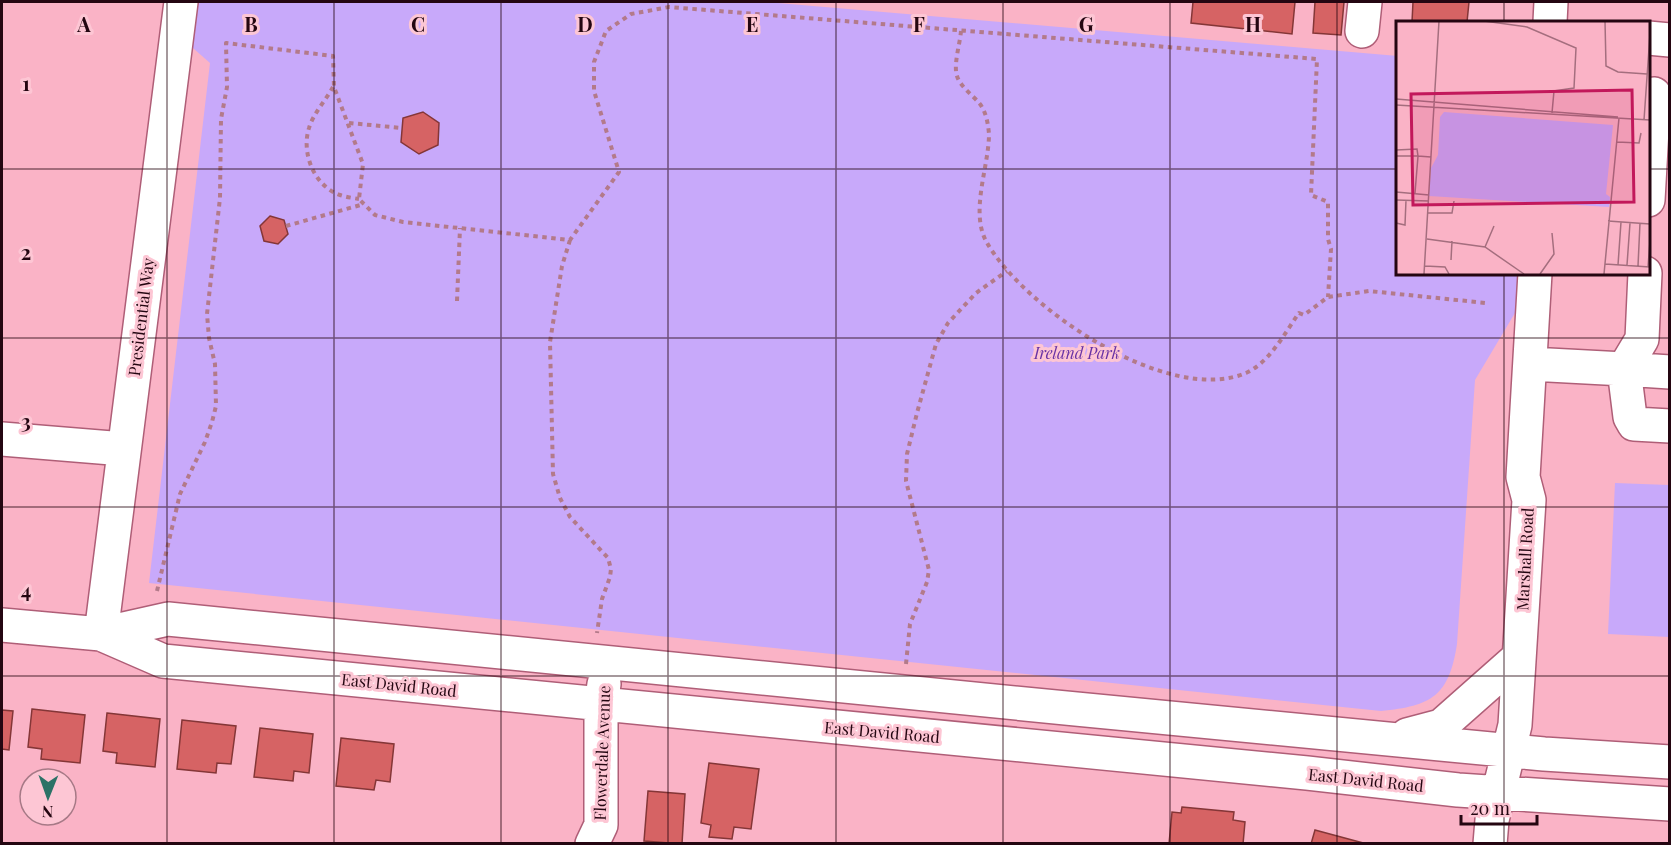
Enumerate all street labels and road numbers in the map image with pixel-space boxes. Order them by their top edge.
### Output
street label: Presidential Way [123,257,158,377]
street label: Marshall Road [1511,507,1538,611]
street label: East David Road [340,668,458,701]
street label: Flowerdale Avenue [589,685,614,821]
street label: East David Road [823,716,941,747]
street label: East David Road [1307,763,1425,796]

